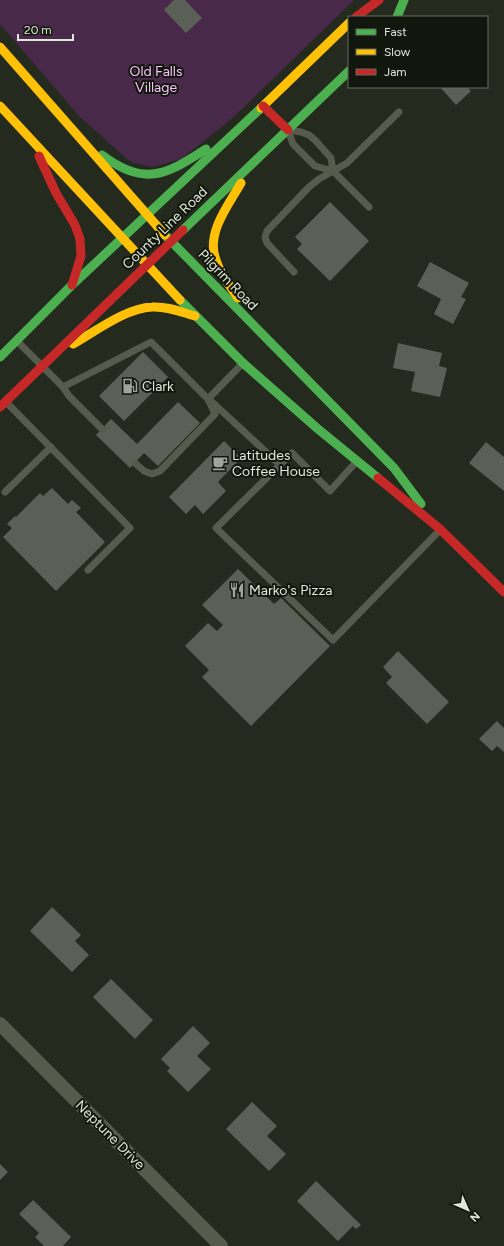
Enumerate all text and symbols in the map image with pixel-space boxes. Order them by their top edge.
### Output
scale bar [18,16,73,42]
legend [348,16,488,88]
text: 20 m [24,23,52,37]
text: Fast [384,25,407,39]
text: Slow [384,45,411,59]
park label: Old Falls Village [130,63,182,96]
text: Jam [384,65,407,79]
street label: County Line Road [119,183,211,273]
street label: Pilgrim Road [195,246,261,314]
fuel station icon: Clark [121,377,139,395]
place label: Clark [142,378,174,395]
place label: Latitudes Coffee House [232,447,320,480]
cafe icon: Latitudes Coffee House [211,454,229,472]
restaurant icon: Marko's Pizza [228,581,246,599]
place label: Marko's Pizza [249,582,333,599]
street label: Neptune Drive [72,1097,148,1173]
north arrow [448,1190,488,1230]
text: N [467,1209,482,1224]

